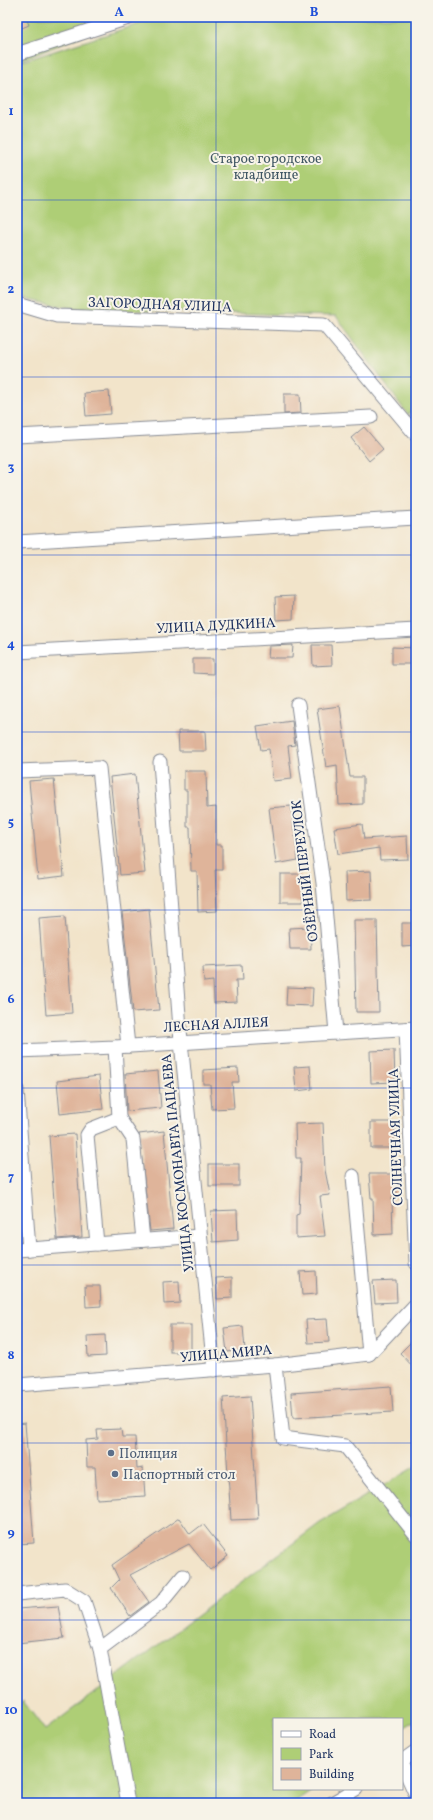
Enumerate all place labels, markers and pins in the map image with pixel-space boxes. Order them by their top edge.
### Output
place label: Полиция [119,1445,178,1464]
marker: Полиция [106,1448,116,1458]
place label: Паспортный стол [123,1466,236,1485]
marker: Паспортный стол [110,1469,120,1479]

